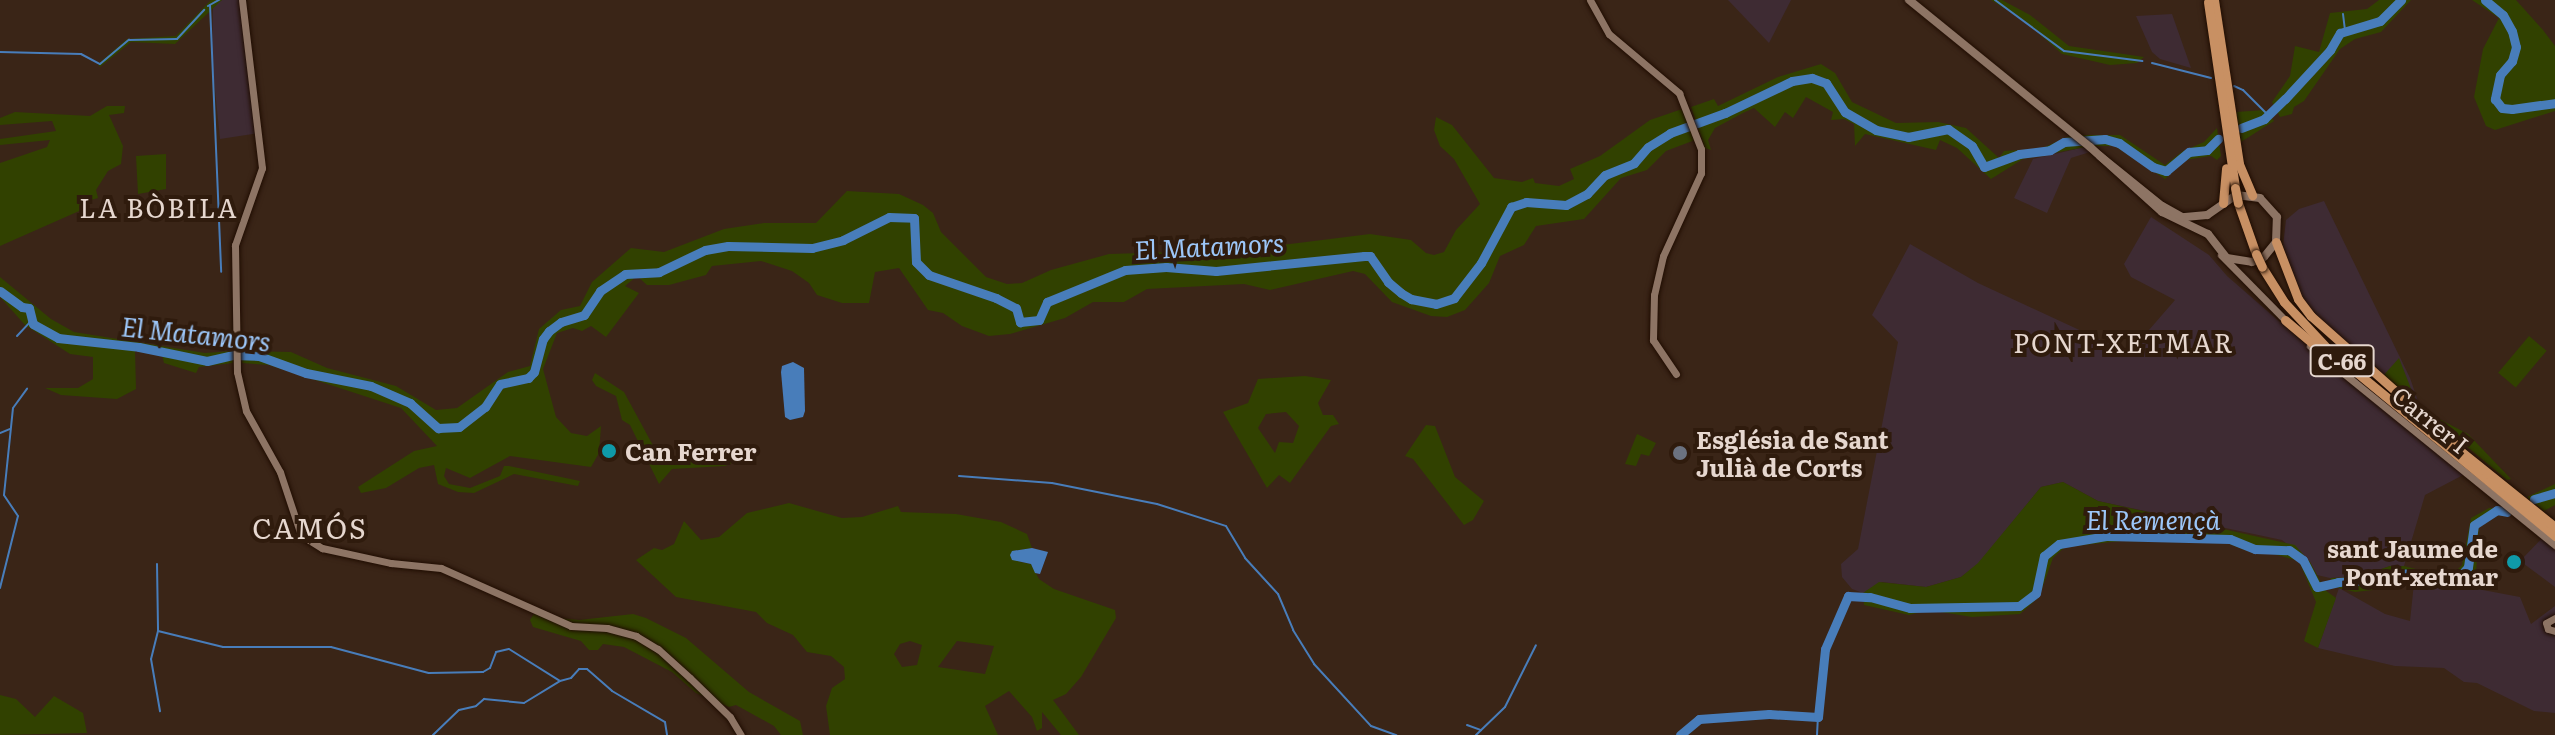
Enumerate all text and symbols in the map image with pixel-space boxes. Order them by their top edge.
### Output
district label: LA BÒBILA [79,191,239,223]
water label: El Matamors [1133,225,1285,265]
water label: El Matamors [120,310,272,356]
district label: PONT-XETMAR [2013,326,2235,358]
road number: C-66 [2308,343,2376,379]
street label: Carrer I [2387,380,2475,458]
place label: Església de Sant Julià de Corts [1696,425,1889,481]
place label: Can Ferrer [625,437,757,465]
marker: Can Ferrer [600,442,618,460]
marker: Església de Sant Julià de Corts [1671,444,1689,462]
water label: El Remençà [2086,503,2220,535]
district label: CAMÓS [252,510,368,544]
place label: sant Jaume de Pont-xetmar [2327,534,2498,590]
marker: sant Jaume de Pont-xetmar [2505,553,2523,571]

